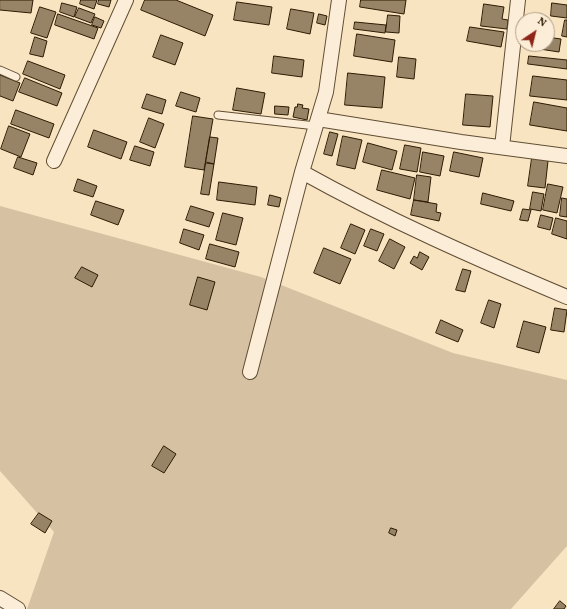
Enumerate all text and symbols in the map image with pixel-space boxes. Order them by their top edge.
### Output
north arrow [515,12,555,52]
text: N [534,14,549,31]

